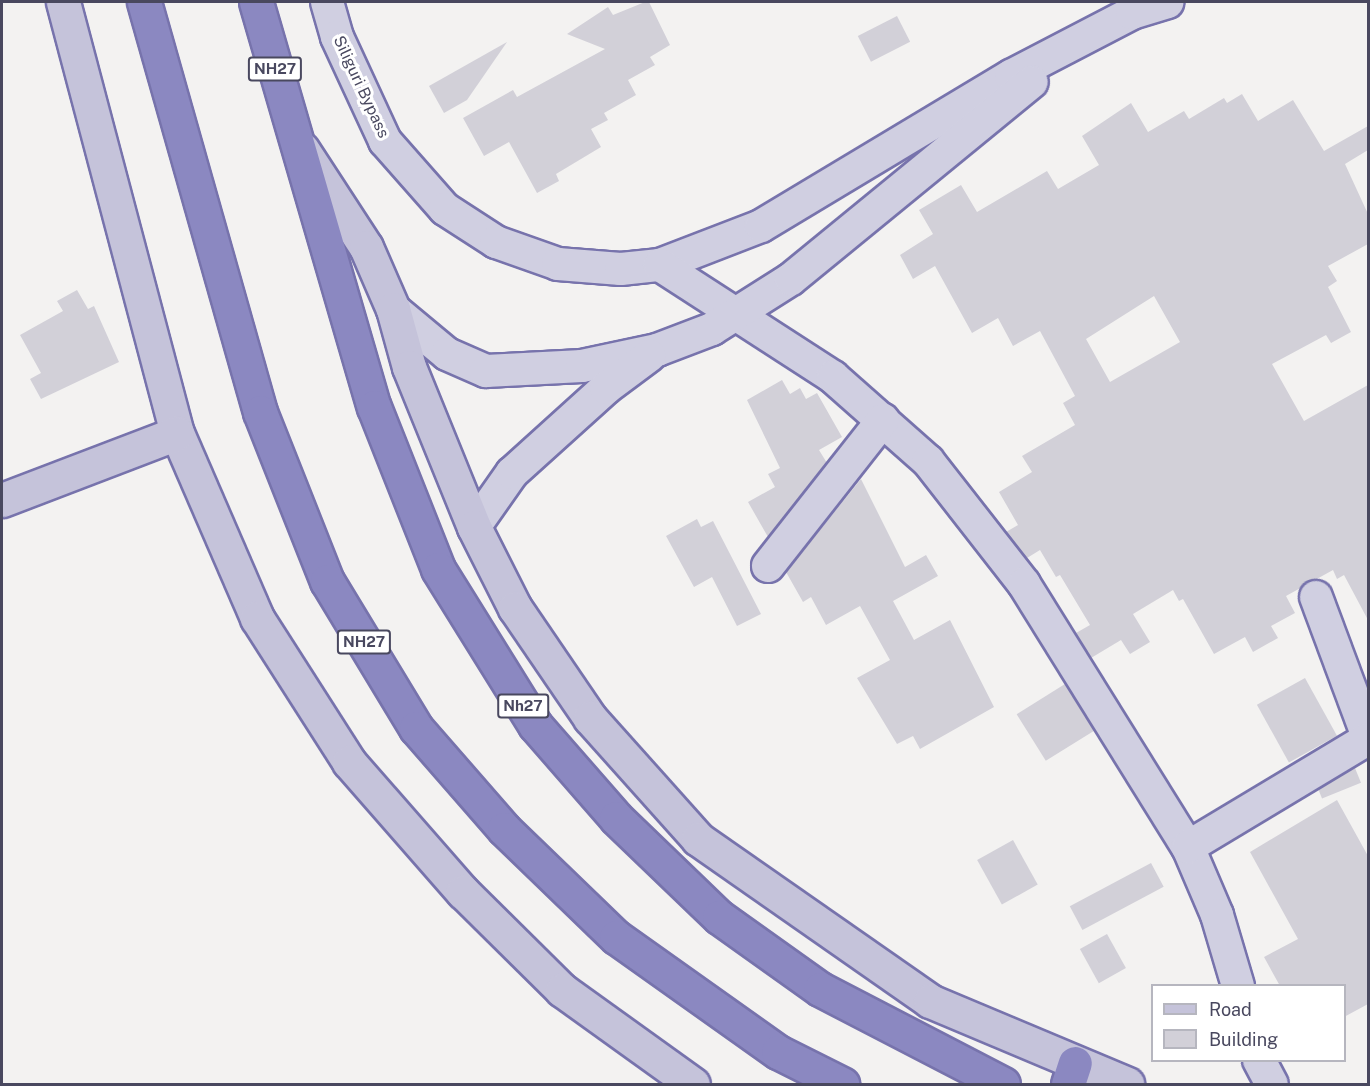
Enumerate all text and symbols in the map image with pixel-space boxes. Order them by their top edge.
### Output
street label: Siliguri Bypass [329,33,393,141]
road number: NH27 [246,57,304,81]
road number: NH27 [336,630,392,654]
road number: Nh27 [496,694,550,718]
legend [1151,984,1346,1062]
text: Road [1209,999,1252,1020]
text: Building [1209,1029,1278,1050]

